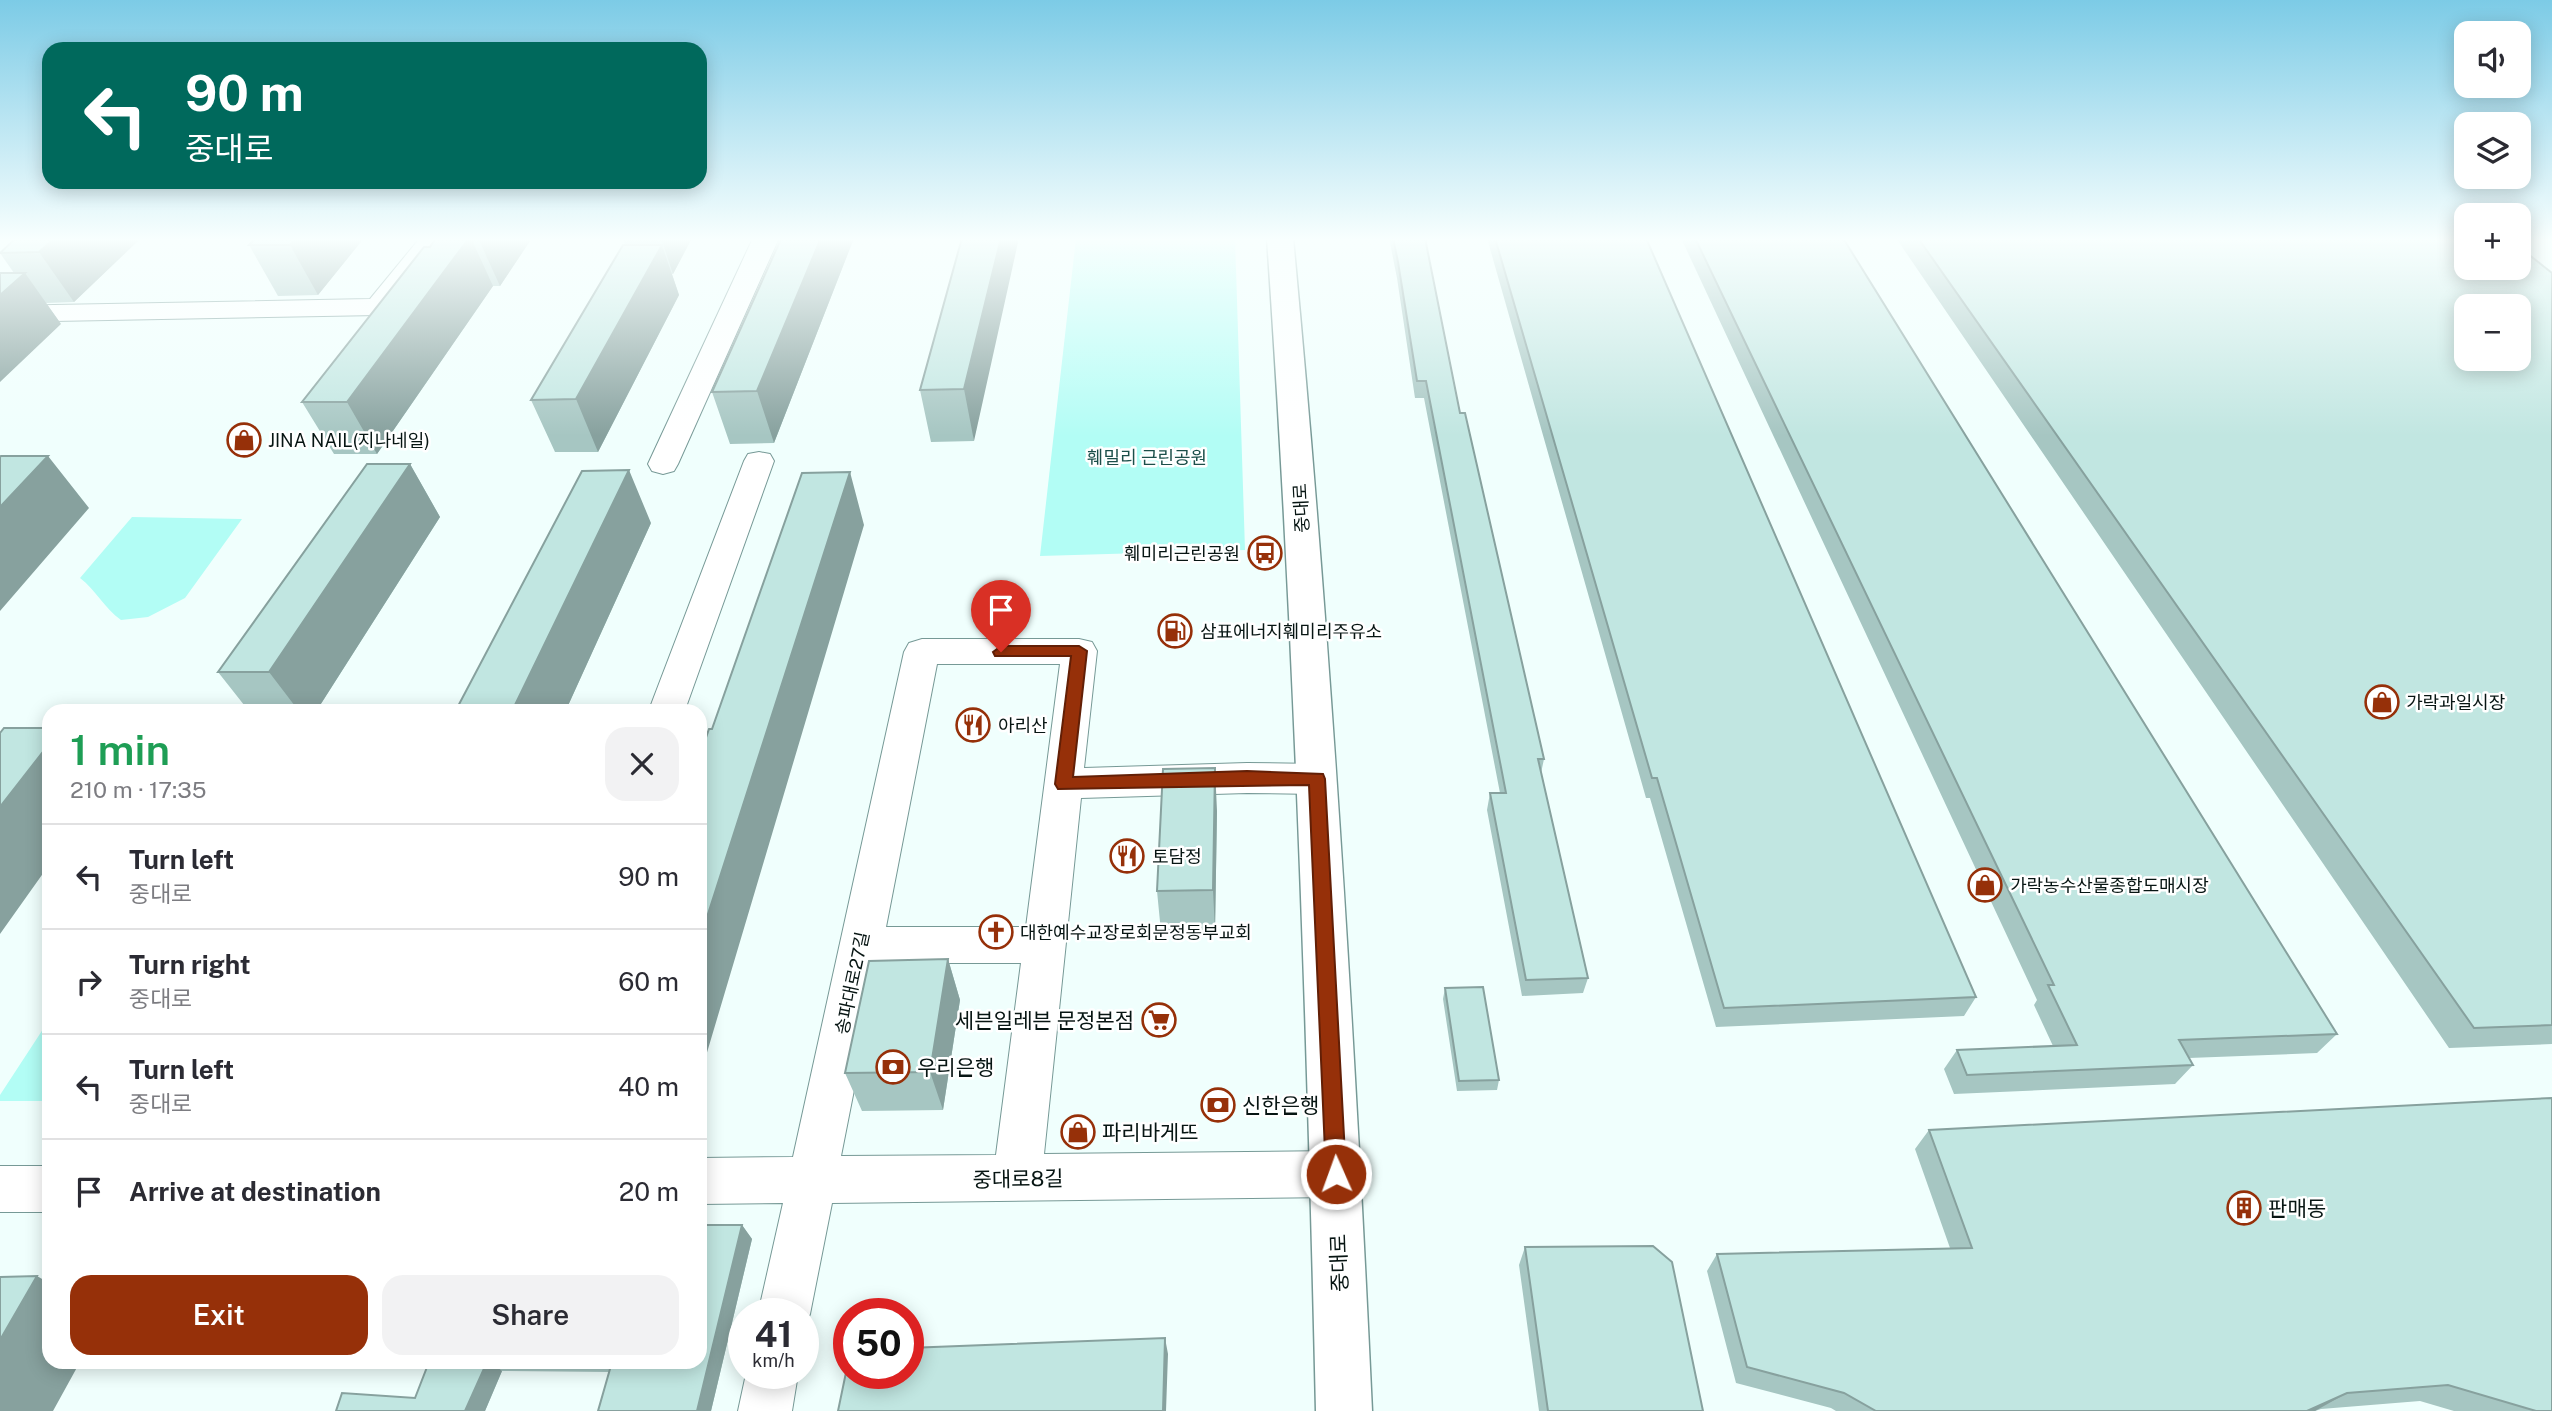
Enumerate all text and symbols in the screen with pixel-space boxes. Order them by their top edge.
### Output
map controls [2454,21,2531,371]
button: sound [2454,21,2531,98]
text: 90 m [185,64,304,122]
icon: left [70,70,161,161]
button: layers [2454,112,2531,189]
text: 중대로 [185,130,273,167]
button: + [2454,203,2531,280]
button: − [2454,294,2531,371]
shop icon: JINA NAIL(지나네일) [225,421,263,459]
place label: JINA NAIL(지나네일) [268,430,430,451]
park label: 훼밀리 근린공원 [1087,447,1207,468]
street label: 중대로 [1289,483,1313,533]
bus stop icon: 훼미리근린공원 [1246,534,1284,572]
place label: 훼미리근린공원 [1124,543,1240,564]
pin [971,580,1031,652]
icon: arrive [982,591,1020,629]
fuel station icon: 삼표에너지훼미리주유소 [1156,612,1194,650]
place label: 삼표에너지훼미리주유소 [1200,621,1382,642]
shop icon: 가락과일시장 [2363,683,2401,721]
place label: 가락과일시장 [2406,692,2505,713]
restaurant icon: 아리산 [954,706,992,744]
place label: 아리산 [998,715,1048,736]
text: 1 min [70,725,170,774]
button: close [605,727,679,801]
text: 210 m · 17:35 [70,776,207,803]
restaurant icon: 토담정 [1108,837,1146,875]
text: Turn left [129,844,234,875]
place label: 토담정 [1152,846,1202,867]
icon: left [70,858,108,896]
text: 90 m [618,861,679,892]
shop icon: 가락농수산물종합도매시장 [1966,866,2004,904]
place label: 가락농수산물종합도매시장 [2010,875,2209,896]
text: 중대로 [129,880,192,907]
church icon: 대한예수교장로회문정동부교회 [977,913,1015,951]
place label: 대한예수교장로회문정동부교회 [1020,922,1252,943]
street label: 송파대로27길 [831,930,873,1036]
text: Turn right [129,949,251,980]
icon: right [70,963,108,1001]
text: 60 m [618,966,679,997]
text: 중대로 [129,985,192,1012]
supermarket icon: 세븐일레븐 문정본점 [1140,1001,1178,1039]
place label: 세븐일레븐 문정본점 [955,1008,1134,1033]
bank icon: 우리은행 [874,1048,912,1086]
text: Turn left [129,1054,234,1085]
place label: 우리은행 [917,1055,994,1080]
icon: left [70,1068,108,1106]
text: 40 m [618,1071,679,1102]
bank icon: 신한은행 [1199,1086,1237,1124]
text: 중대로 [129,1090,192,1117]
place label: 신한은행 [1242,1093,1319,1118]
shop icon: 파리바게뜨 [1059,1113,1097,1151]
place label: 파리바게뜨 [1102,1120,1199,1145]
position arrow [1299,1137,1373,1211]
street label: 중대로8길 [972,1166,1064,1192]
icon: arrive [70,1173,108,1211]
text: Arrive at destination [129,1176,381,1207]
text: 20 m [619,1176,679,1207]
building icon: 판매동 [2225,1189,2263,1227]
place label: 판매동 [2268,1196,2326,1221]
street label: 중대로 [1325,1234,1353,1292]
button: Exit [70,1275,368,1355]
button: Share [382,1275,679,1355]
speed limit sign: 50 [833,1298,924,1389]
text: 41 [755,1314,792,1355]
text: km/h [752,1350,795,1371]

